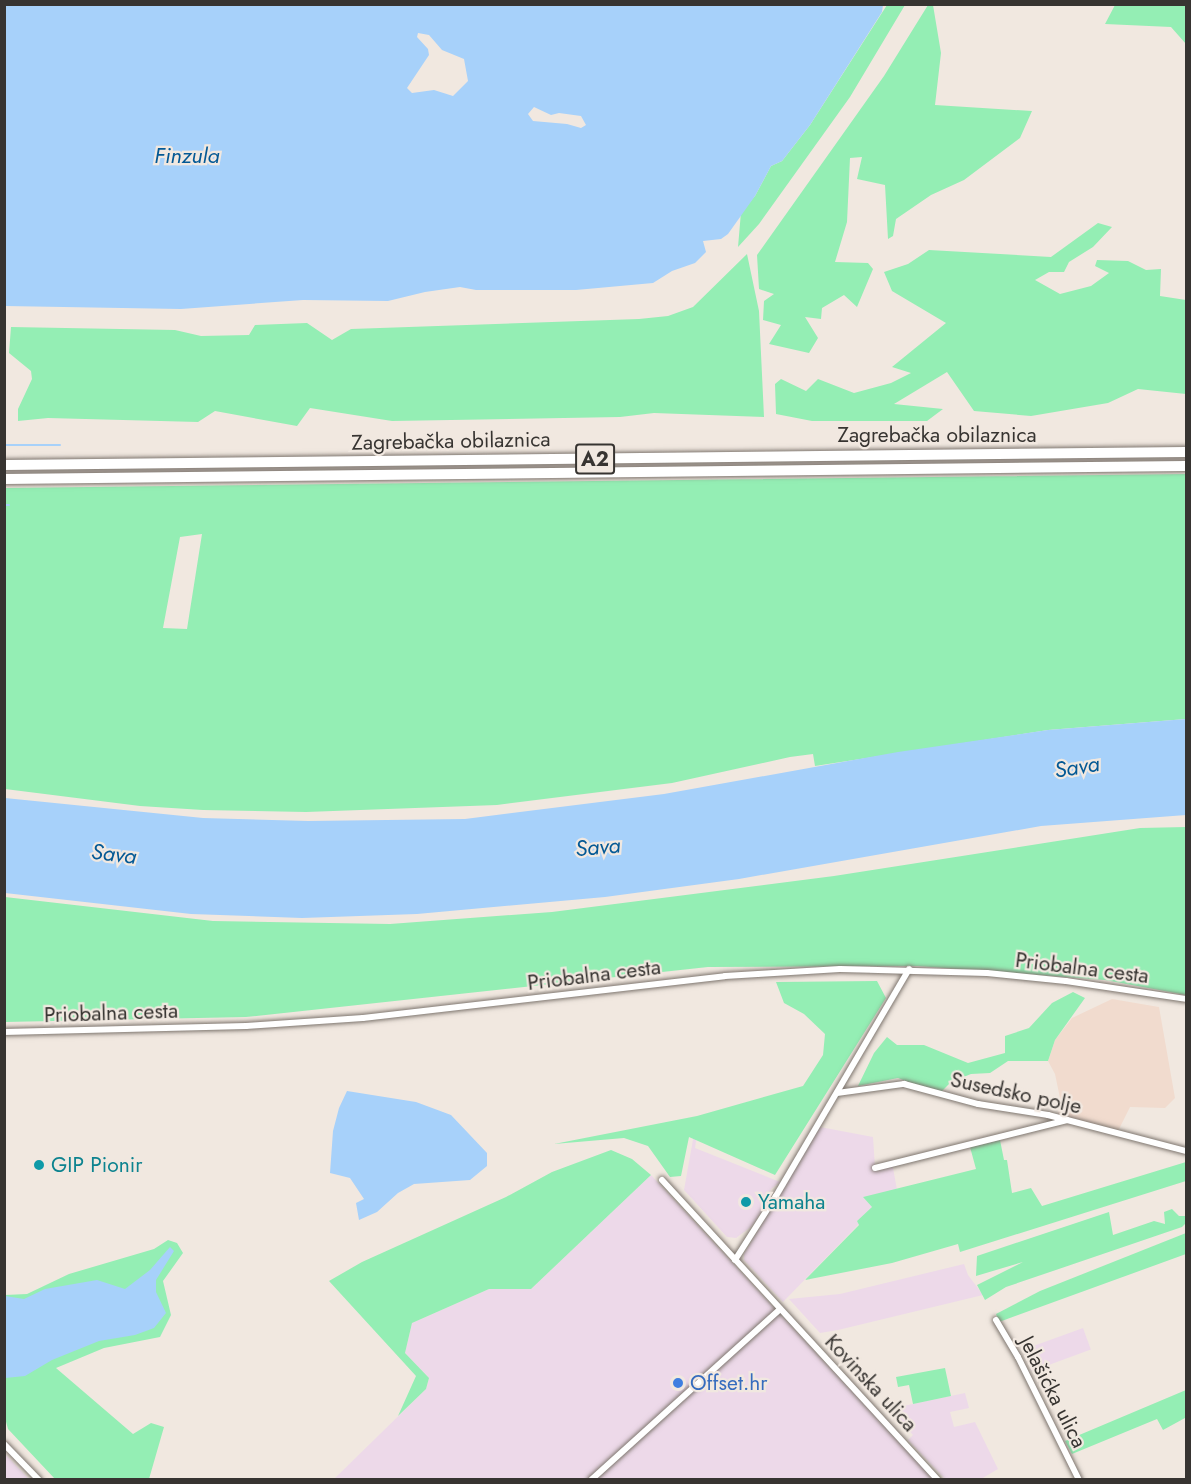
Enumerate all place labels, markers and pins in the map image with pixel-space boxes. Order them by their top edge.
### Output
place label: GIP Pionir [51,1152,142,1178]
marker: GIP Pionir [32,1158,46,1172]
place label: Yamaha [758,1189,825,1215]
marker: Yamaha [739,1195,753,1209]
place label: Offset.hr [690,1370,767,1396]
marker: Offset.hr [671,1376,685,1390]

